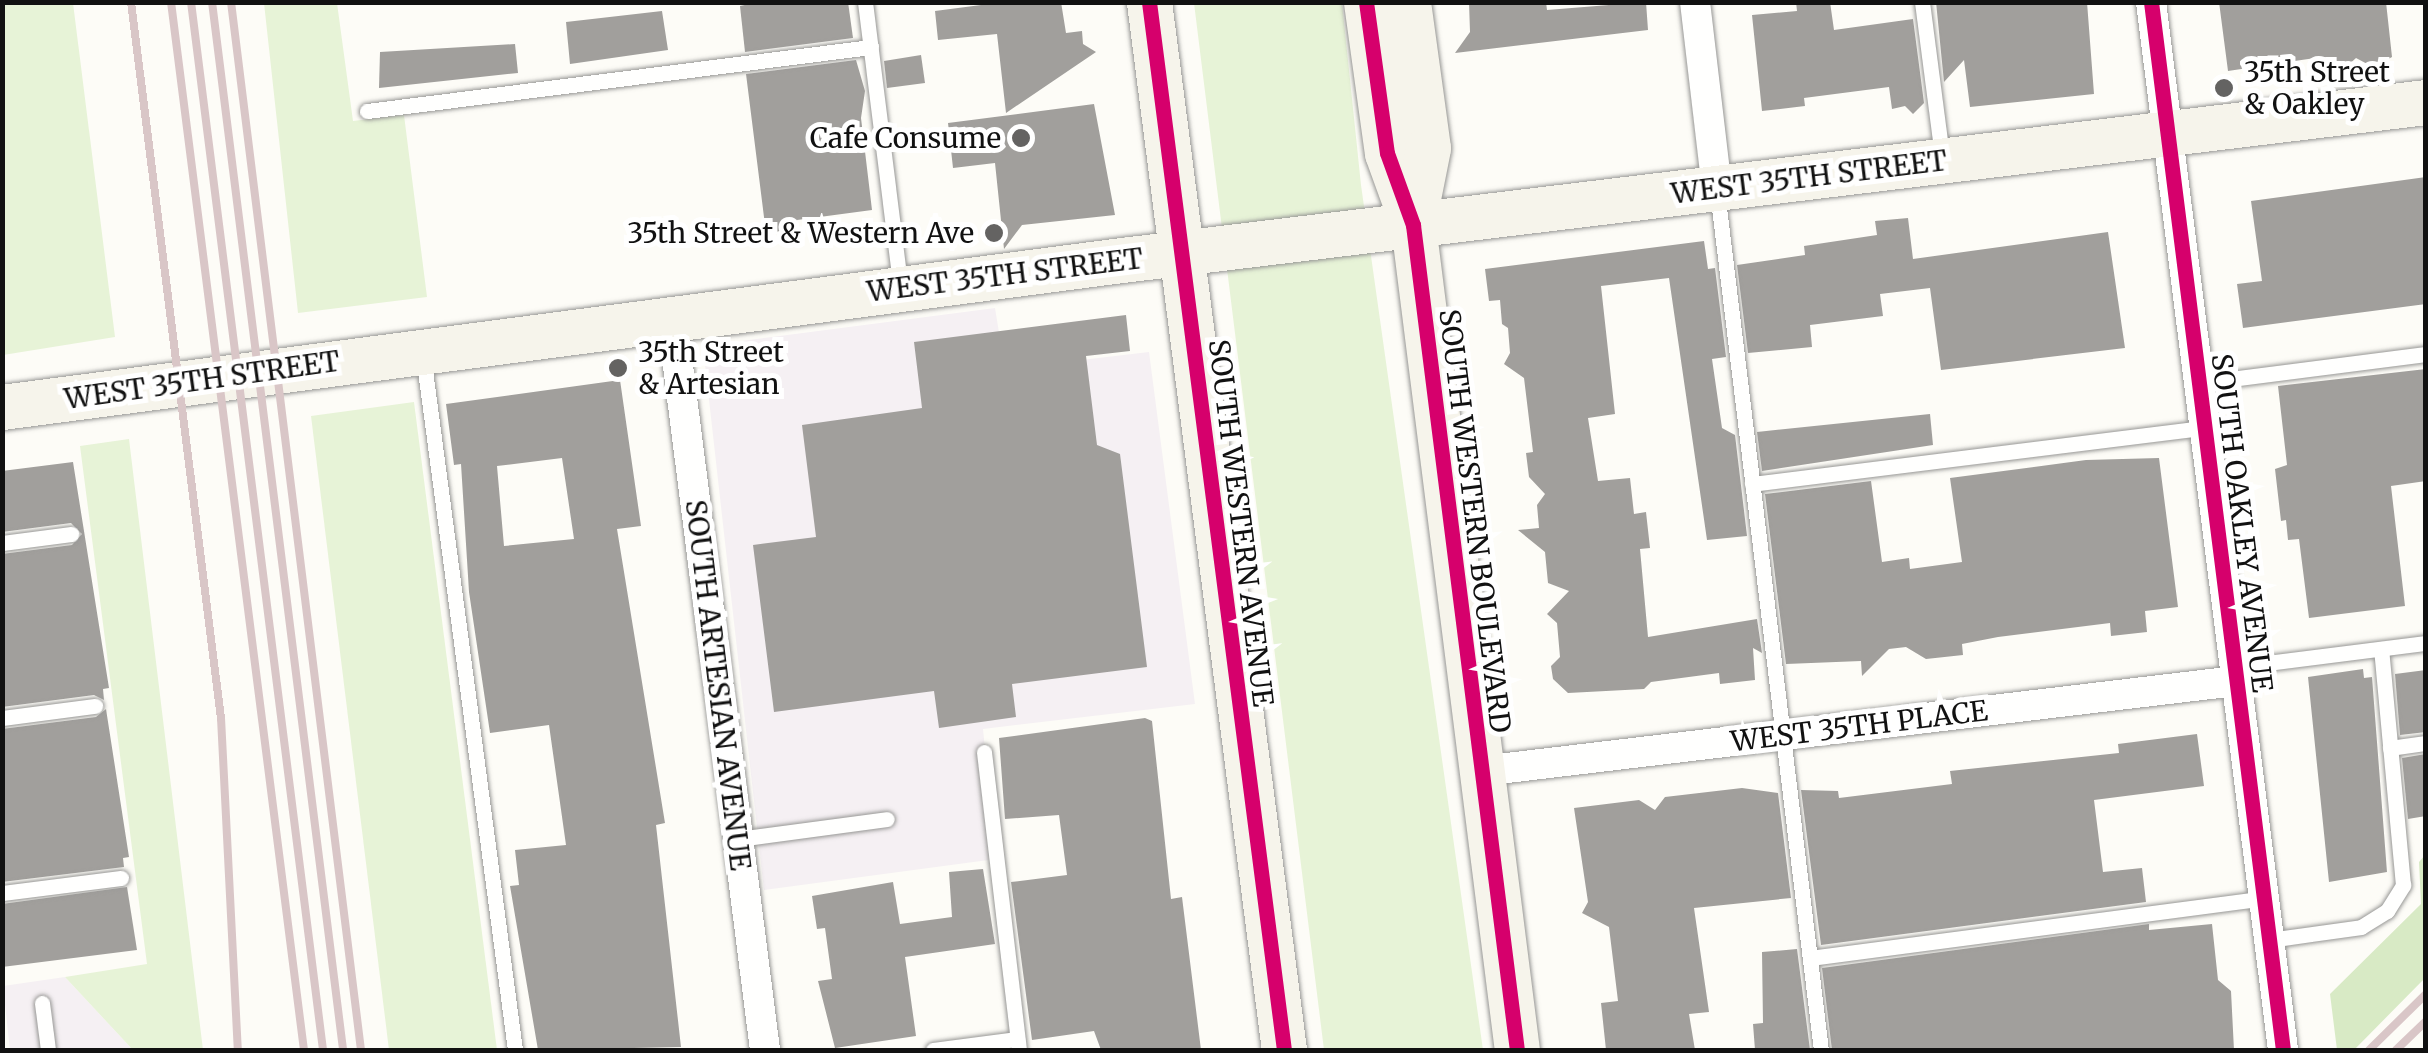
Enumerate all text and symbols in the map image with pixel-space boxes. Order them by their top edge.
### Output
place label: 35th Street & Oakley [2244,55,2390,121]
marker: 35th Street & Oakley [2213,77,2235,99]
place label: Cafe Consume [810,121,1001,155]
marker: Cafe Consume [1010,127,1032,149]
street label: WEST 35TH STREET [1669,143,1949,211]
place label: 35th Street & Western Ave [627,216,974,250]
marker: 35th Street & Western Ave [983,222,1005,244]
street label: WEST 35TH STREET [865,241,1145,309]
street label: SOUTH WESTERN BOULEVARD [1432,307,1518,735]
place label: 35th Street & Artesian [638,335,784,401]
street label: SOUTH WESTERN AVENUE [1202,338,1280,708]
street label: WEST 35TH STREET [62,344,342,416]
street label: SOUTH OAKLEY AVENUE [2205,352,2279,694]
marker: 35th Street & Artesian [607,357,629,379]
street label: SOUTH ARTESIAN AVENUE [679,498,757,872]
street label: WEST 35TH PLACE [1729,694,1989,758]

